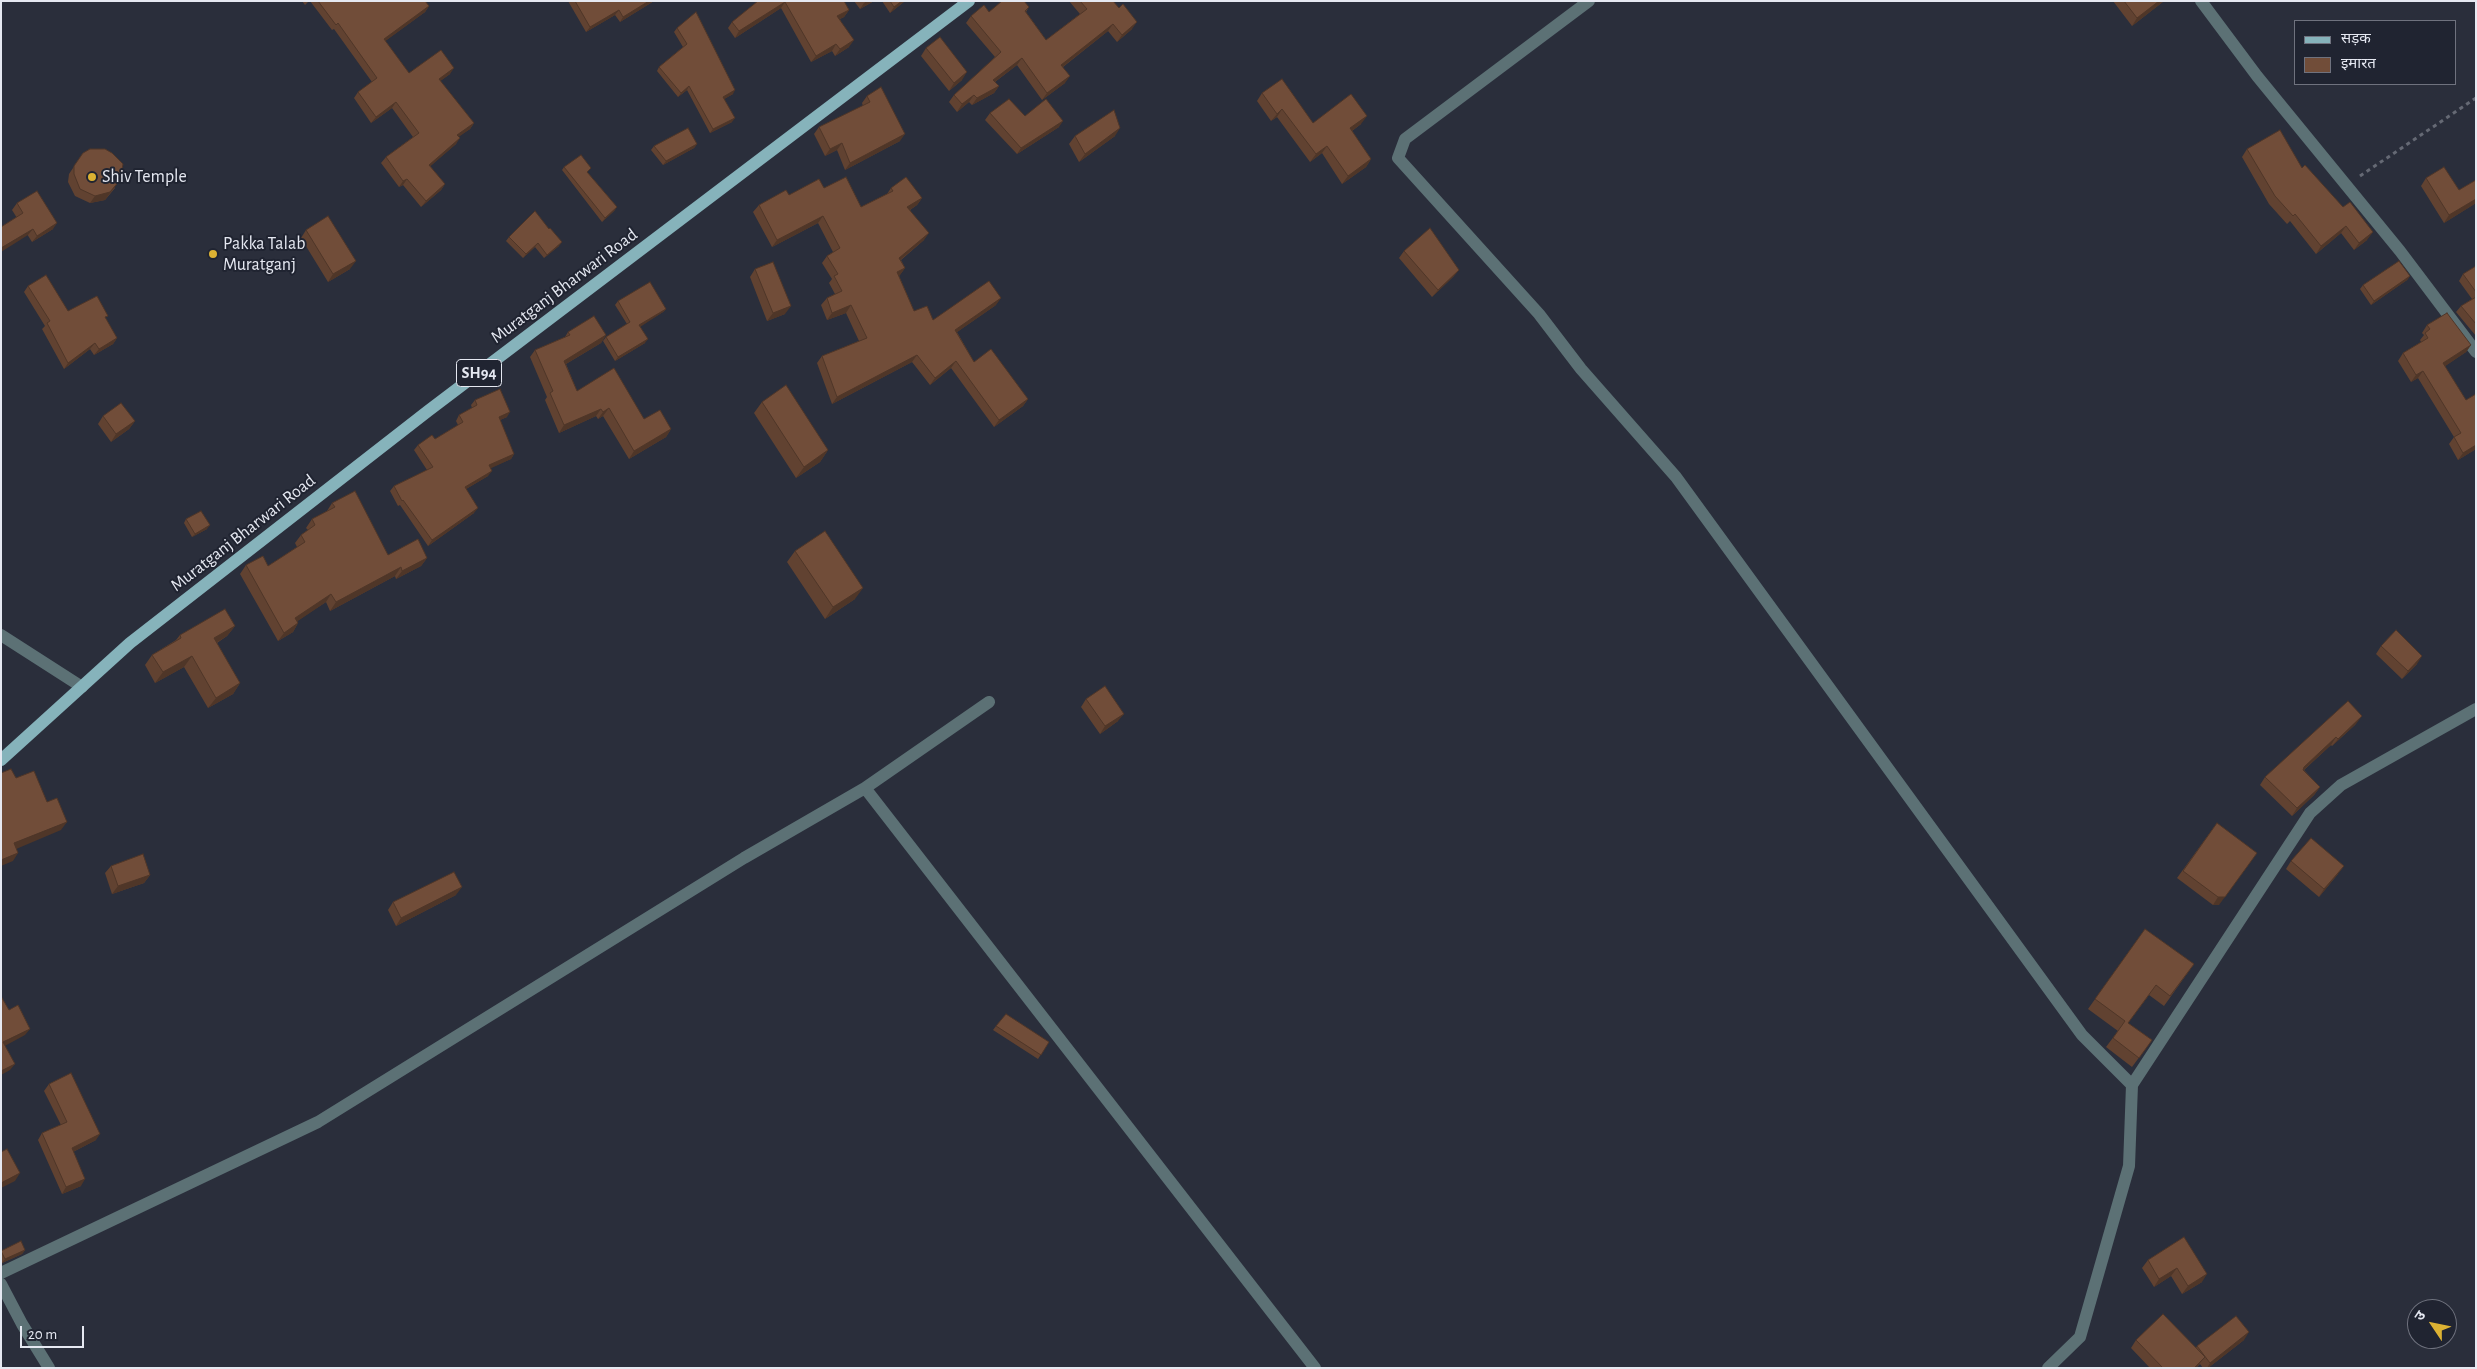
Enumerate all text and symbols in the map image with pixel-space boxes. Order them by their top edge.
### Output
legend [2294,20,2457,85]
text: सड़क [2341,31,2371,46]
text: इमारत [2341,56,2376,71]
place label: Shiv Temple [102,166,187,188]
marker: Shiv Temple [86,171,98,183]
street label: Muratganj Bharwari Road [486,224,642,348]
place label: Pakka Talab Muratganj [223,233,306,276]
marker: Pakka Talab Muratganj [207,248,219,260]
road number: SH94 [456,359,502,386]
street label: Muratganj Bharwari Road [166,470,320,596]
north arrow [2407,1299,2457,1349]
text: उ [2412,1309,2428,1323]
scale bar [22,1316,86,1348]
text: 20 m [28,1327,57,1342]

